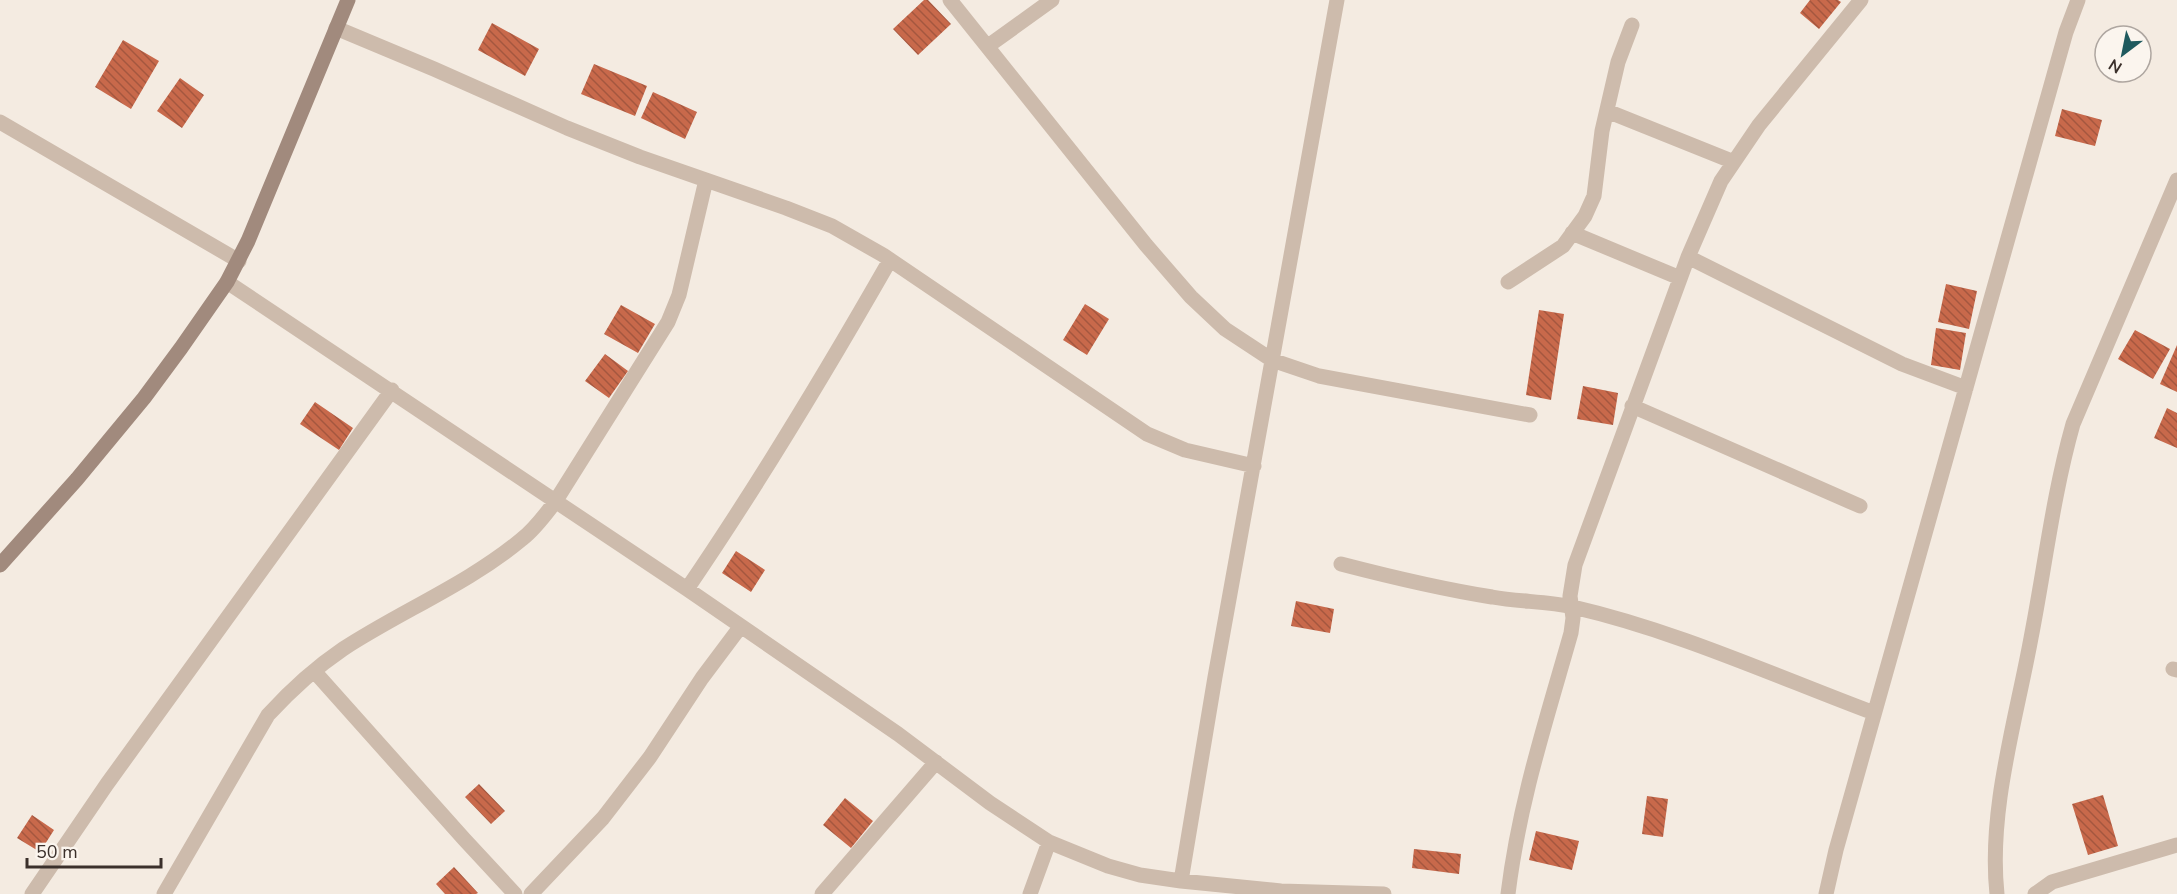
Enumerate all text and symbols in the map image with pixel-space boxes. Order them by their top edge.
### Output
north arrow [2093,24,2153,84]
text: N [2105,53,2126,78]
scale bar [27,831,160,869]
text: 50 m [36,840,78,864]

